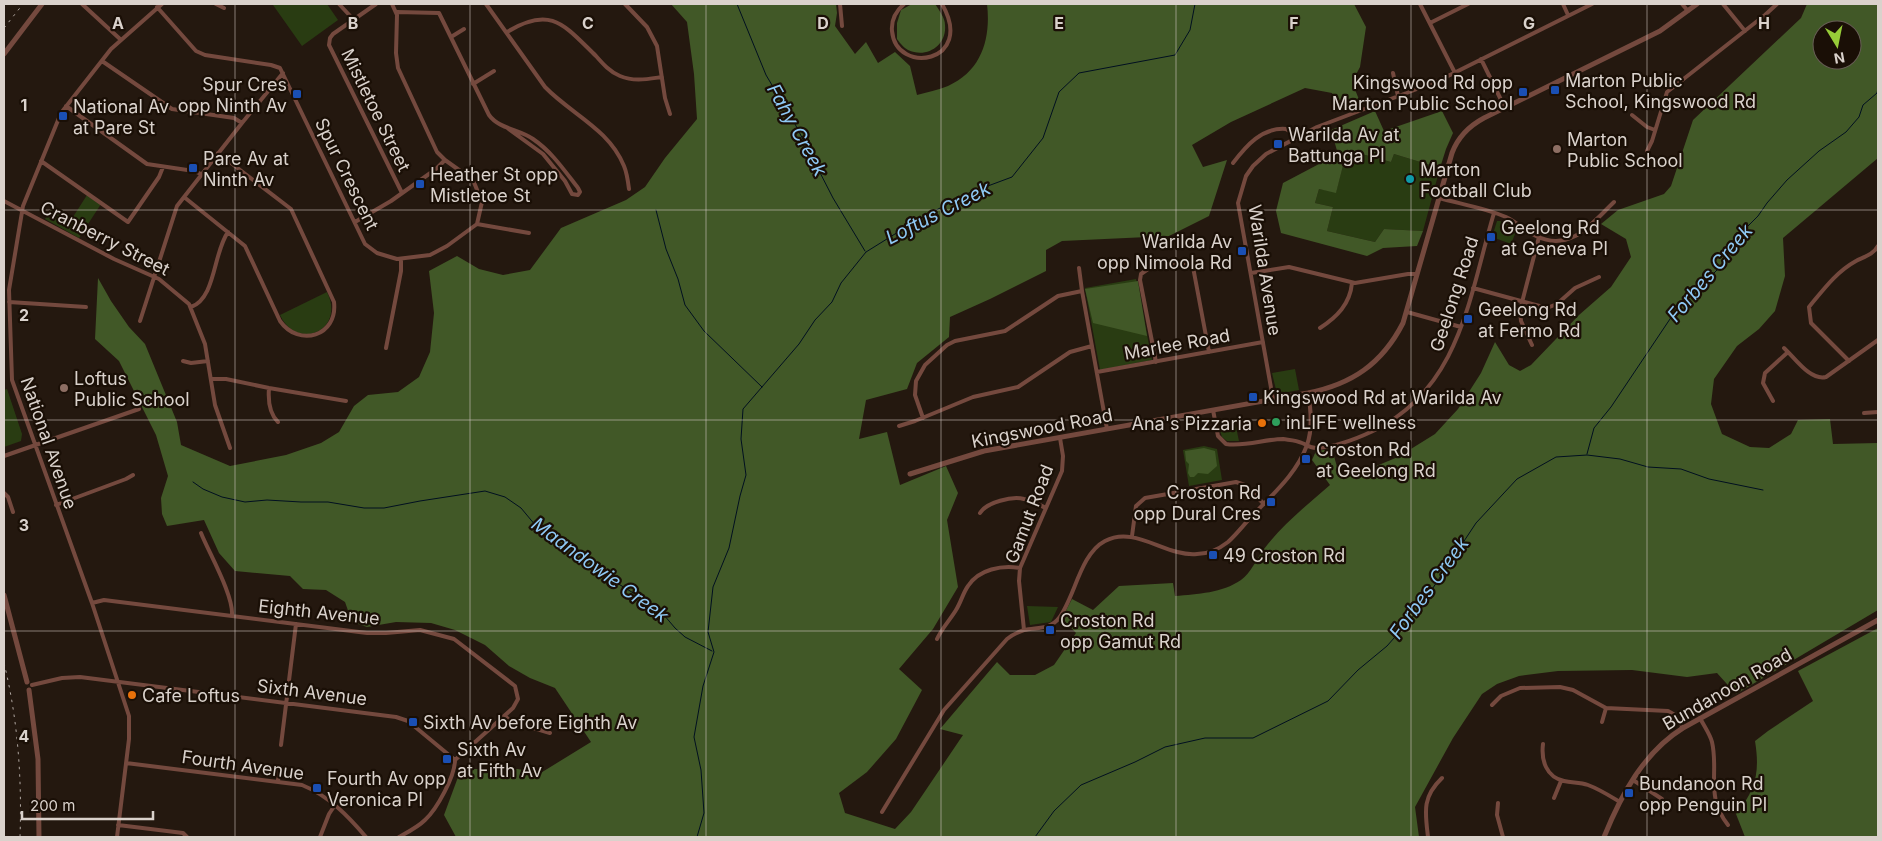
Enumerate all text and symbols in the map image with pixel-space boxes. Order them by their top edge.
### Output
text: A [112,13,124,33]
text: B [348,13,358,33]
text: C [582,13,594,33]
text: D [817,13,829,33]
text: E [1054,13,1064,33]
text: F [1289,13,1299,33]
text: G [1523,13,1535,33]
text: H [1758,13,1770,33]
north arrow [1812,20,1862,70]
street label: Mistletoe Street [337,45,415,175]
text: N [1833,49,1846,68]
place label: Marton Public School, Kingswood Rd [1565,70,1756,112]
place label: Kingswood Rd opp Marton Public School [1332,72,1513,114]
place label: Spur Cres opp Ninth Av [178,74,287,116]
water label: Fahy Creek [762,80,832,181]
marker: Marton Public School, Kingswood Rd [1549,84,1561,96]
marker: Kingswood Rd opp Marton Public School [1517,86,1529,98]
marker: Spur Cres opp Ninth Av [291,88,303,100]
text: 1 [21,95,27,115]
place label: National Av at Pare St [73,96,169,138]
marker: National Av at Pare St [57,110,69,122]
street label: Spur Crescent [311,115,383,234]
place label: Warilda Av at Battunga Pl [1288,124,1399,166]
place label: Marton Public School [1567,129,1683,171]
marker: Warilda Av at Battunga Pl [1272,138,1284,150]
marker: Marton Public School [1551,143,1563,155]
place label: Pare Av at Ninth Av [203,148,289,190]
place label: Marton Football Club [1420,159,1532,201]
marker: Pare Av at Ninth Av [187,162,199,174]
place label: Heather St opp Mistletoe St [430,164,558,206]
marker: Marton Football Club [1404,173,1416,185]
water label: Loftus Creek [882,177,995,249]
marker: Heather St opp Mistletoe St [414,178,426,190]
street label: Cranberry Street [37,196,173,280]
street label: Warilda Avenue [1244,203,1286,337]
place label: Geelong Rd at Geneva Pl [1501,217,1608,259]
water label: Forbes Creek [1663,219,1758,326]
place label: Warilda Av opp Nimoola Rd [1097,231,1232,273]
marker: Geelong Rd at Geneva Pl [1485,231,1497,243]
street label: Geelong Road [1426,234,1482,354]
marker: Warilda Av opp Nimoola Rd [1236,245,1248,257]
place label: Geelong Rd at Fermo Rd [1478,299,1581,341]
text: 2 [19,305,29,325]
marker: Geelong Rd at Fermo Rd [1462,313,1474,325]
street label: Marlee Road [1122,324,1232,364]
place label: Loftus Public School [74,368,190,410]
street label: National Avenue [17,374,81,512]
marker: Loftus Public School [58,382,70,394]
place label: Kingswood Rd at Warilda Av [1263,387,1502,408]
marker: Kingswood Rd at Warilda Av [1247,391,1259,403]
street label: Kingswood Road [970,404,1114,452]
place label: inLIFE wellness [1286,412,1416,433]
place label: Ana's Pizzaria [1132,413,1252,434]
marker: inLIFE wellness [1270,416,1282,428]
marker: Ana's Pizzaria [1256,417,1268,429]
place label: Croston Rd at Geelong Rd [1316,439,1436,481]
marker: Croston Rd at Geelong Rd [1300,453,1312,465]
street label: Gamut Road [1001,462,1057,566]
place label: Croston Rd opp Dural Cres [1134,482,1261,524]
marker: Croston Rd opp Dural Cres [1265,496,1277,508]
water label: Maandowie Creek [527,513,674,628]
text: 3 [19,515,29,535]
water label: Forbes Creek [1384,532,1474,643]
place label: 49 Croston Rd [1223,545,1345,566]
marker: 49 Croston Rd [1207,549,1219,561]
street label: Eighth Avenue [257,595,381,629]
place label: Croston Rd opp Gamut Rd [1060,610,1181,652]
marker: Croston Rd opp Gamut Rd [1044,624,1056,636]
street label: Bundanoon Road [1659,644,1795,734]
street label: Sixth Avenue [256,675,368,709]
place label: Cafe Loftus [142,685,240,706]
marker: Cafe Loftus [126,689,138,701]
place label: Sixth Av before Eighth Av [423,712,637,733]
marker: Sixth Av before Eighth Av [407,716,419,728]
text: 4 [19,726,30,746]
place label: Sixth Av at Fifth Av [457,739,542,781]
street label: Fourth Avenue [181,746,305,784]
marker: Sixth Av at Fifth Av [441,753,453,765]
place label: Fourth Av opp Veronica Pl [327,768,446,810]
place label: Bundanoon Rd opp Penguin Pl [1639,773,1767,815]
marker: Fourth Av opp Veronica Pl [311,782,323,794]
marker: Bundanoon Rd opp Penguin Pl [1623,787,1635,799]
scale bar [22,788,154,820]
text: 200 m [30,796,75,815]

